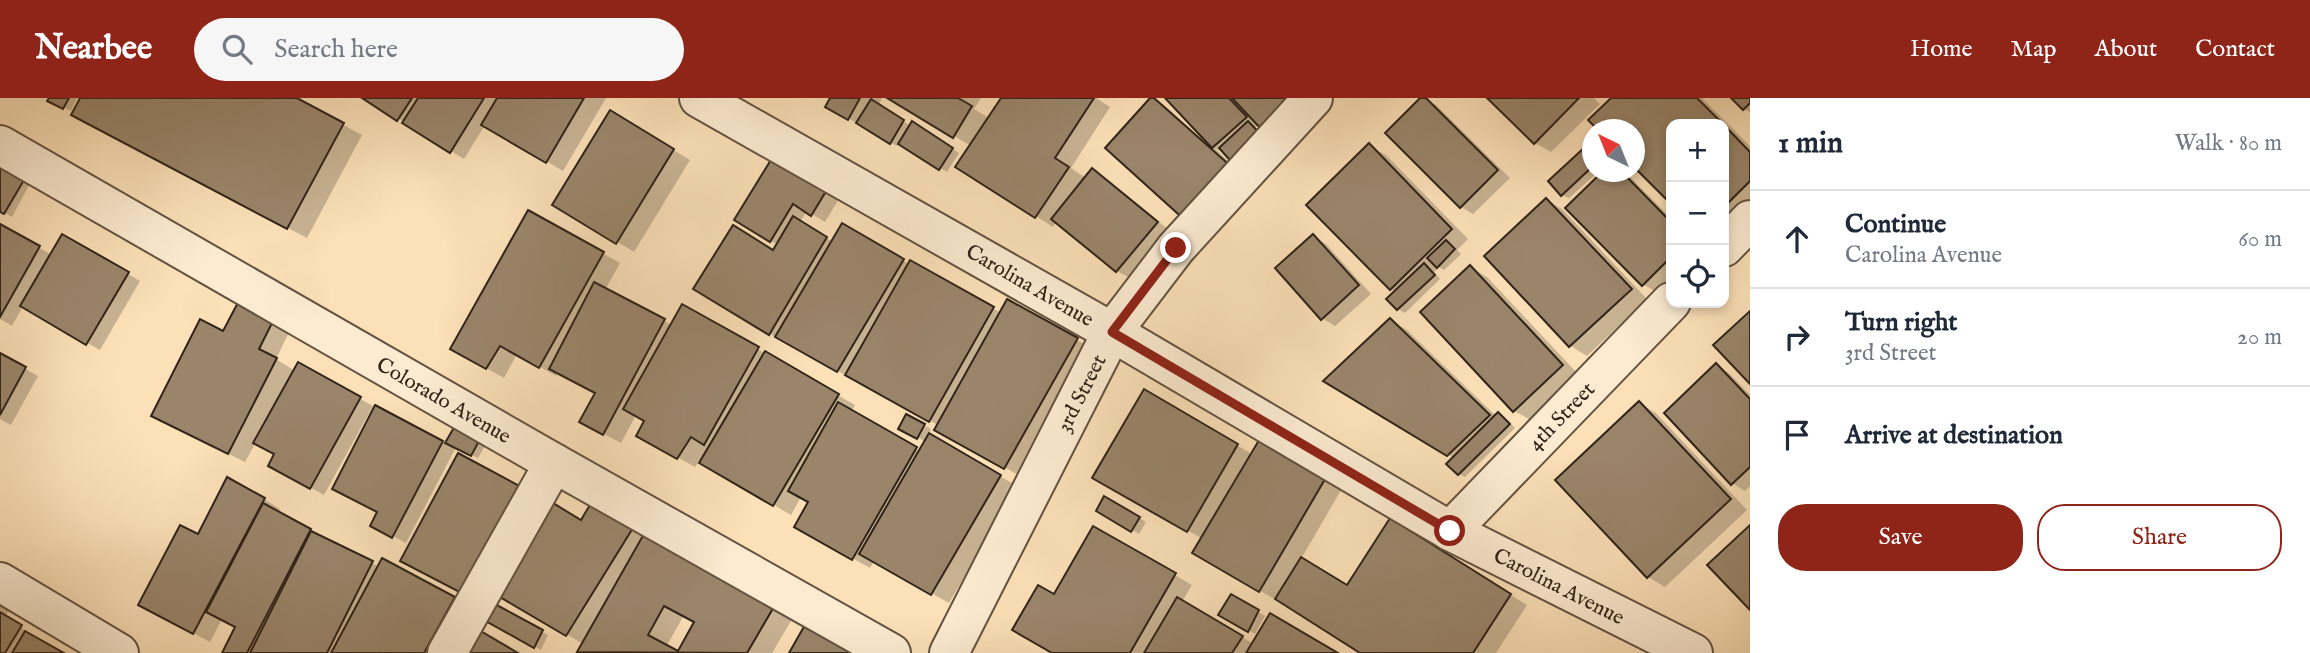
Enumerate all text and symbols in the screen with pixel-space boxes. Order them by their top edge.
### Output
search box [194,18,684,81]
text: Nearbee [35,28,152,70]
icon: search [218,30,256,68]
text: Search here [274,33,398,66]
text: Home [1910,34,1973,65]
text: Map [2011,34,2057,65]
text: About [2095,34,2157,65]
text: Contact [2195,34,2275,65]
north arrow [1582,119,1645,182]
map controls [1666,119,1729,308]
button: + [1666,119,1729,182]
text: 1 min [1778,125,1843,163]
text: Walk · 80 m [2175,129,2282,158]
button: − [1666,182,1729,245]
text: Continue [1845,208,1946,241]
icon: ahead [1778,220,1816,258]
text: 60 m [2238,225,2282,254]
route end [1160,232,1191,263]
street label: Carolina Avenue [960,239,1098,334]
text: Carolina Avenue [1845,241,2002,270]
button: locate [1666,245,1729,308]
text: Turn right [1845,306,1958,339]
icon: right [1778,318,1816,356]
text: 20 m [2237,323,2282,352]
text: 3rd Street [1845,339,1936,368]
street label: 3rd Street [1051,350,1113,437]
street label: Colorado Avenue [371,352,516,451]
street label: 4th Street [1523,377,1601,457]
icon: arrive [1778,416,1816,454]
text: Arrive at destination [1845,419,2063,452]
button: Save [1778,504,2023,571]
button: Share [2037,504,2282,571]
route start [1434,515,1465,546]
street label: Carolina Avenue [1488,543,1629,632]

